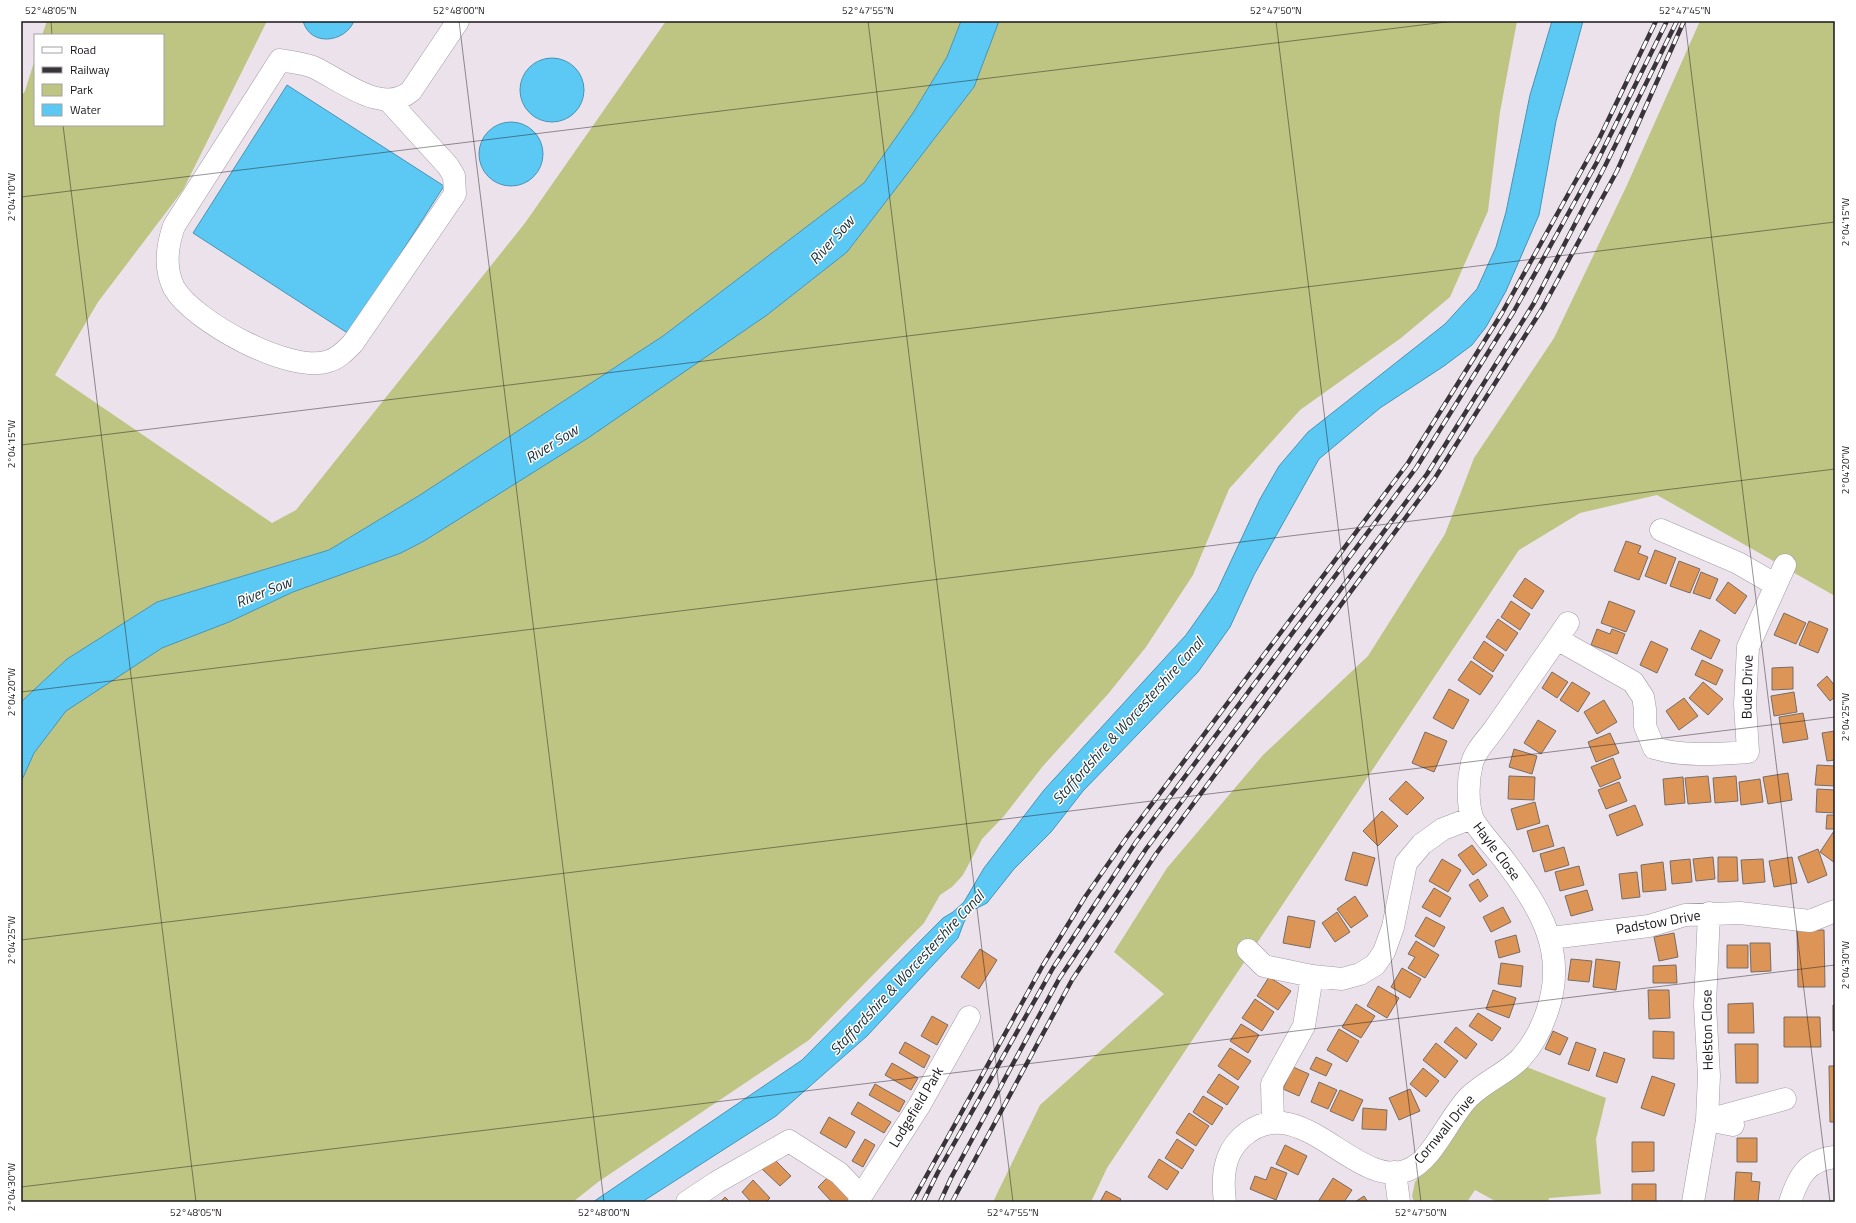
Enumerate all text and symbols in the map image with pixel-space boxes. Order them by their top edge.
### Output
text: 52°48'05"N [25,3,77,18]
text: 52°48'00"N [433,3,485,18]
text: 52°47'55"N [842,3,894,18]
text: 52°47'50"N [1250,3,1302,18]
text: 52°47'45"N [1659,3,1711,18]
legend [34,34,164,126]
text: Road [70,40,96,59]
text: Railway [70,60,110,79]
text: Park [70,80,93,99]
text: Water [70,100,101,119]
text: 2°04'10"W [4,173,19,221]
text: 2°04'15"W [1838,198,1853,246]
water label: River Sow [803,209,861,269]
water label: River Sow [521,417,585,469]
text: 2°04'15"W [4,420,19,468]
text: 2°04'20"W [1838,446,1853,494]
water label: River Sow [232,569,297,613]
water label: Staffordshire & Worcestershire Canal [1046,631,1210,809]
street label: Bude Drive [1735,655,1758,719]
text: 2°04'20"W [4,668,19,716]
text: 2°04'25"W [1838,693,1853,741]
street label: Hayle Close [1468,817,1526,884]
water label: Staffordshire & Worcestershire Canal [824,884,990,1060]
street label: Padstow Drive [1614,904,1702,939]
text: 2°04'25"W [4,916,19,964]
text: 2°04'30"W [1838,941,1853,989]
street label: Helston Close [1695,989,1718,1071]
street label: Lodgefield Park [883,1062,948,1151]
street label: Cornwall Drive [1408,1089,1479,1168]
text: 2°04'30"W [4,1163,19,1211]
text: 52°48'05"N [170,1205,222,1220]
text: 52°48'00"N [578,1205,630,1220]
text: 52°47'55"N [987,1205,1039,1220]
text: 52°47'50"N [1395,1205,1447,1220]

